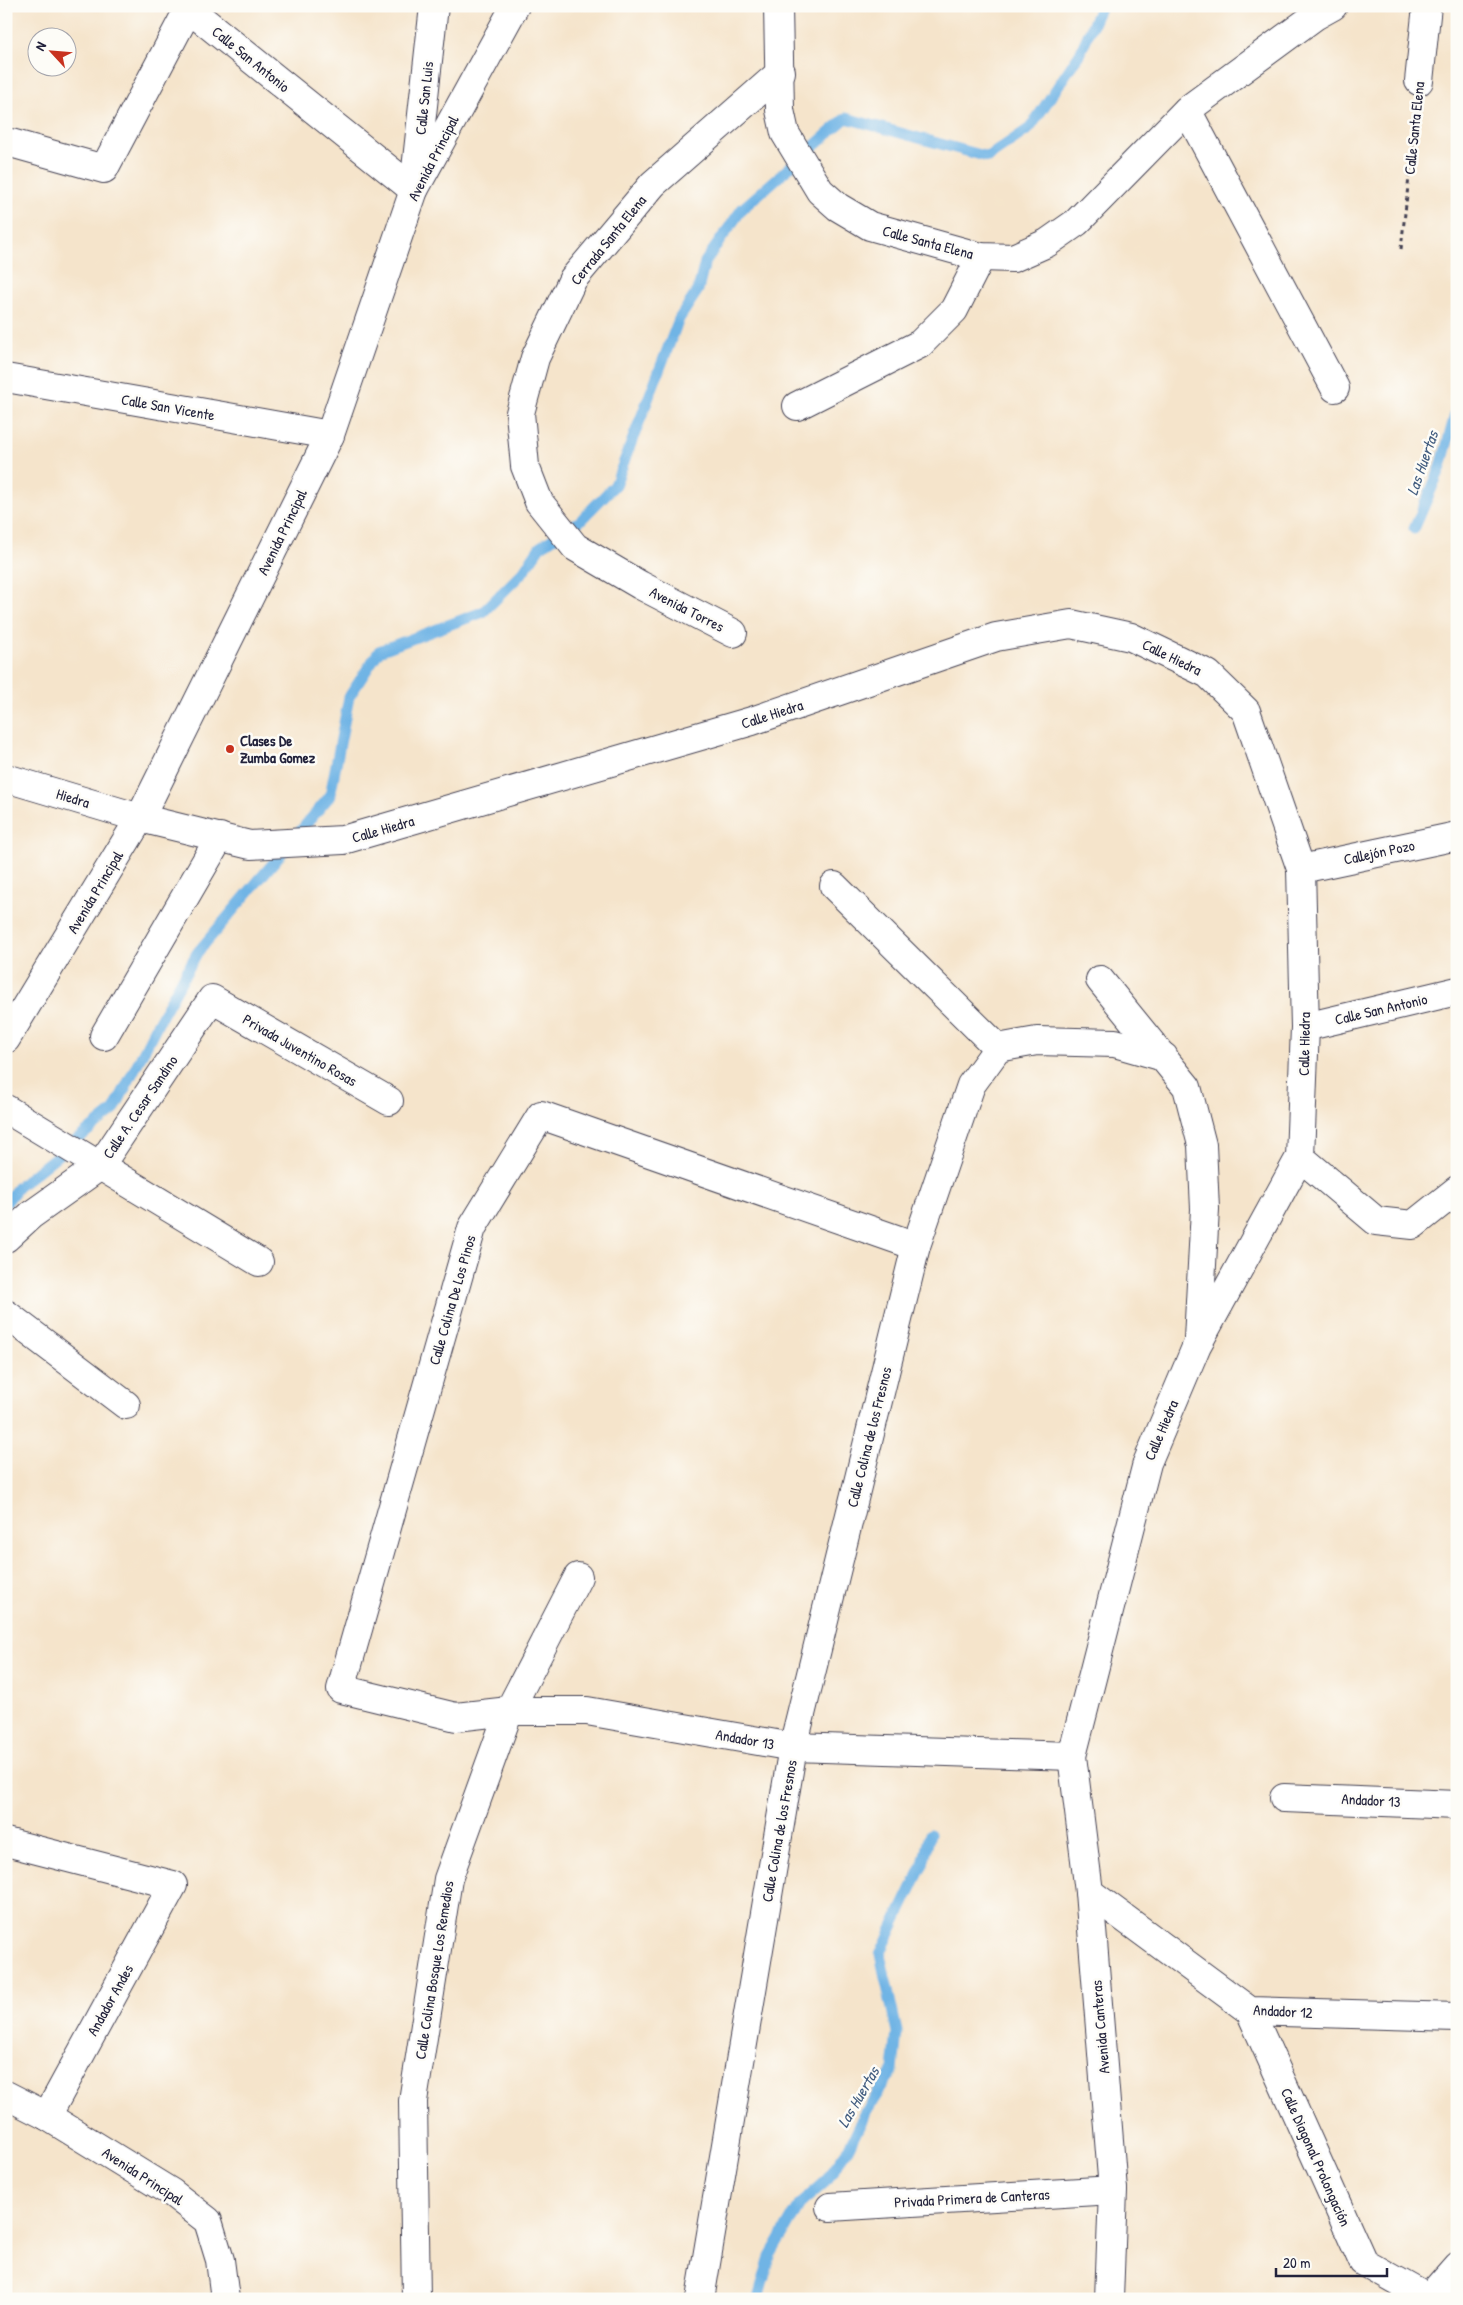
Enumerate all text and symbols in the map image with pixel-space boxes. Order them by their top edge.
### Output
street label: Calle San Antonio [208,21,294,97]
north arrow [28,28,78,78]
text: N [30,38,50,54]
street label: Calle San Luis [410,60,438,136]
street label: Calle Santa Elena [1399,80,1429,175]
street label: Avenida Principal [402,112,464,204]
street label: Cerrada Santa Elena [565,191,651,289]
street label: Calle Santa Elena [880,220,976,264]
street label: Calle San Vicente [120,388,216,426]
water label: Las Huertas [1401,426,1444,498]
street label: Avenida Principal [252,486,312,578]
street label: Avenida Torres [646,581,728,637]
street label: Calle Hiedra [1139,634,1205,680]
street label: Calle Hiedra [738,694,806,734]
place label: Clases De Zumba Gomez [240,730,316,768]
marker: Clases De Zumba Gomez [224,743,236,755]
street label: Hiedra [54,783,92,813]
street label: Calle Hiedra [349,810,417,848]
street label: Callejón Pozo [1342,834,1416,870]
street label: Avenida Principal [62,847,128,937]
street label: Calle San Antonio [1333,988,1429,1030]
street label: Privada Juventino Rosas [239,1009,361,1091]
street label: Calle Hiedra [1293,1012,1315,1076]
street label: Calle A. Cesar Sandino [98,1051,182,1163]
street label: Calle Colina De Los Pinos [423,1232,481,1367]
street label: Calle Colina de los Fresnos [841,1364,897,1509]
street label: Calle Hiedra [1139,1396,1183,1463]
street label: Andador 13 [714,1724,776,1755]
street label: Calle Colina de los Fresnos [756,1758,802,1904]
street label: Andador 13 [1341,1788,1401,1812]
street label: Calle Colina Bosque Los Remedios [410,1879,459,2061]
street label: Andador Andes [82,1960,138,2039]
street label: Avenida Canteras [1085,1979,1115,2075]
street label: Andador 12 [1253,1999,1313,2023]
water label: Las Huertas [832,2061,885,2131]
street label: Calle Diagonal Prolongación [1276,2084,1356,2230]
street label: Avenida Principal [98,2142,188,2210]
street label: Privada Primera de Canteras [894,2183,1051,2213]
scale bar [1276,2245,1387,2277]
text: 20 m [1283,2252,1310,2273]

